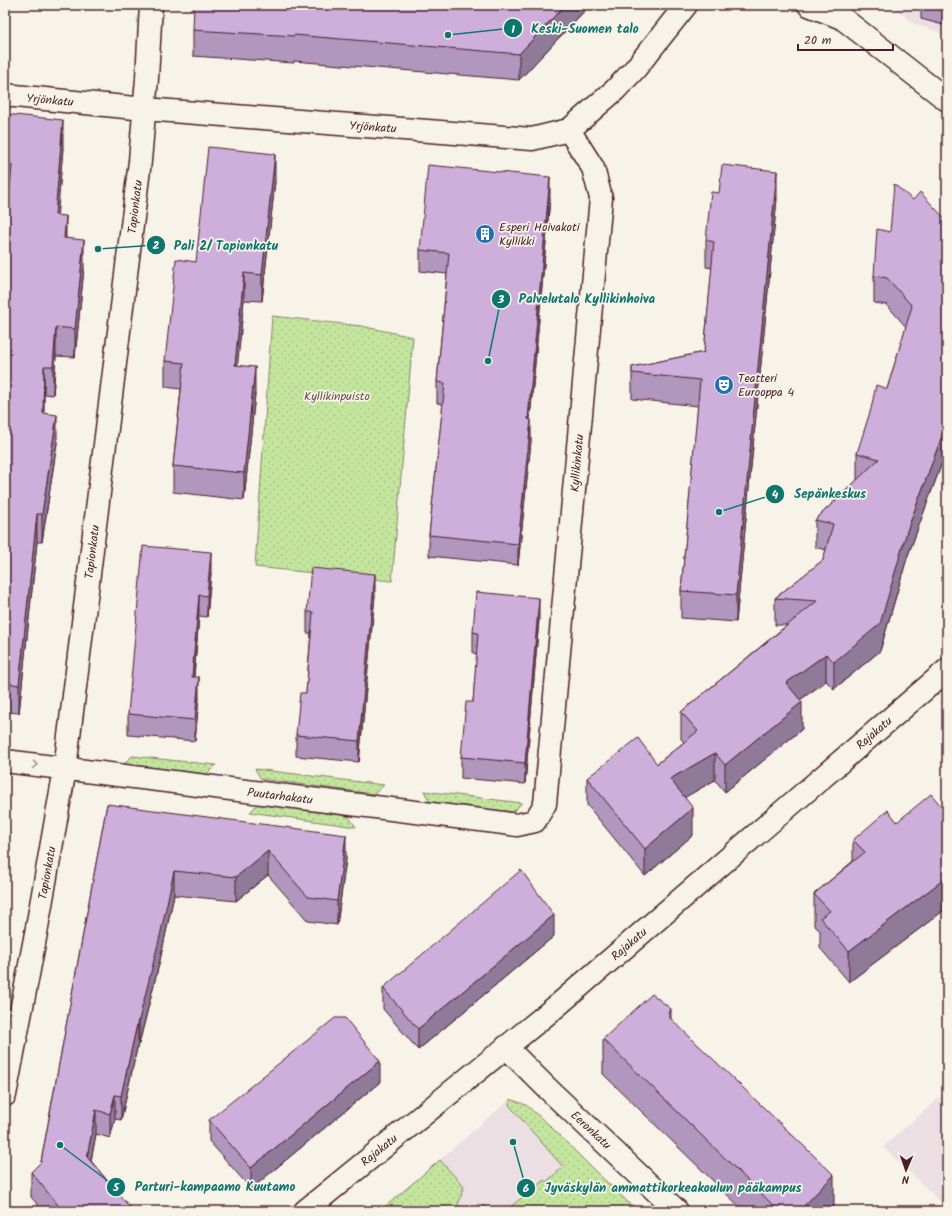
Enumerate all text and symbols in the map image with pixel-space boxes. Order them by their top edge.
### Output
callout: Keski-Suomen talo [503,16,646,41]
text: Keski-Suomen talo [531,19,639,40]
text: 1 [511,20,515,39]
scale bar [798,26,893,52]
text: 20 m [804,31,832,50]
street label: Yrjönkatu [26,89,75,112]
street label: Yrjönkatu [349,116,397,139]
street label: Tapionkatu [123,179,148,235]
place label: Esperi Hoivakoti Kyllikki [499,218,581,251]
building icon: Esperi Hoivakoti Kyllikki [474,223,496,245]
callout: Pali 2/ Tapionkatu [146,233,286,258]
text: 2 [153,236,160,255]
text: Pali 2/ Tapionkatu [174,236,279,257]
callout: Palvelutalo Kyllikinhoiva [491,286,663,311]
text: Palvelutalo Kyllikinhoiva [519,289,656,310]
text: 3 [497,290,505,309]
place label: Teatteri Eurooppa 4 [738,369,795,402]
theatre icon: Teatteri Eurooppa 4 [713,374,735,396]
park label: Kyllikinpuisto [304,387,370,406]
street label: Kyllikinkatu [566,433,590,493]
callout: Sepänkeskus [765,481,874,506]
text: Sepänkeskus [794,484,866,505]
text: 4 [772,485,779,504]
street label: Tapionkatu [80,524,105,580]
street label: Rajakatu [852,712,897,755]
one-way arrow [32,760,38,769]
street label: Puutarhakatu [246,783,314,810]
street label: Tapionkatu [33,845,62,901]
street label: Rajakatu [607,923,652,966]
street label: Eeronkatu [566,1106,616,1154]
street label: Rajakatu [357,1129,402,1171]
north arrow [886,1150,926,1190]
text: N [902,1170,909,1188]
callout: Parturi-kampaamo Kuutamo [106,1174,303,1199]
callout: Jyväskylän ammattikorkeakoulun pääkampus [516,1175,809,1200]
text: Parturi-kampaamo Kuutamo [135,1177,295,1198]
text: 5 [112,1178,120,1197]
text: Jyväskylän ammattikorkeakoulun pääkampus [544,1178,802,1199]
text: 6 [523,1179,530,1198]

